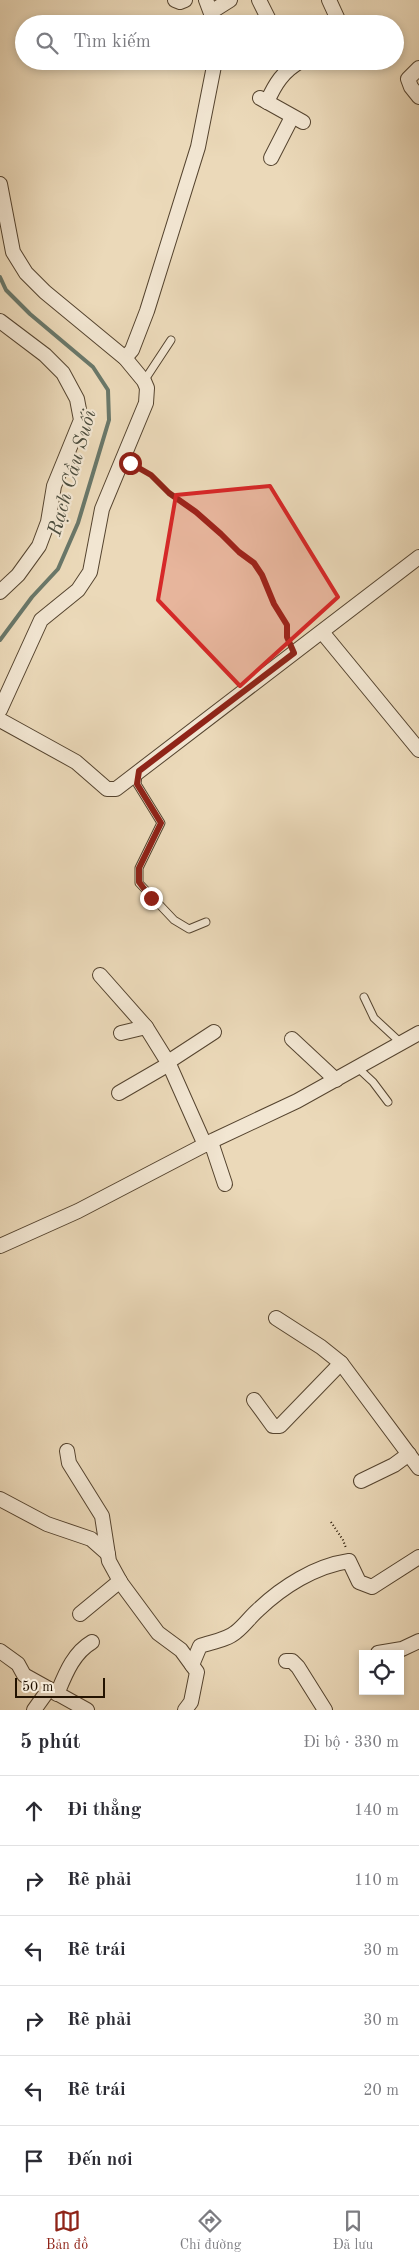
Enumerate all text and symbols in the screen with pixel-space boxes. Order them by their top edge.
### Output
search box [15,15,404,70]
icon: search [33,29,61,57]
text: Tìm kiếm [73,33,151,52]
water label: Rạch Cầu Suối [44,407,101,539]
route start [119,452,142,475]
route end [140,887,163,910]
map controls [359,1650,404,1695]
button: locate [359,1650,404,1695]
scale bar [15,1675,105,1698]
text: 50 m [22,1680,53,1694]
text: 5 phút [20,1732,80,1753]
text: Đi bộ · 330 m [303,1735,399,1751]
icon: ahead [20,1797,48,1825]
text: Đi thẳng [67,1801,141,1820]
text: 140 m [354,1803,399,1819]
icon: right [20,1867,48,1895]
text: Rẽ phải [67,1871,131,1890]
text: 110 m [354,1873,399,1889]
icon: left [20,1937,48,1965]
text: Rẽ trái [67,1941,126,1960]
text: 30 m [363,1943,399,1959]
icon: right [20,2007,48,2035]
text: Rẽ phải [67,2011,131,2030]
text: 30 m [363,2013,399,2029]
icon: left [20,2077,48,2105]
text: Rẽ trái [67,2081,126,2100]
text: 20 m [363,2083,399,2099]
icon: arrive [20,2147,48,2175]
text: Đến nơi [67,2151,133,2170]
tab: Bản đồ [46,2207,88,2254]
tab: Chỉ đường [180,2207,241,2254]
tab: Đã lưu [333,2207,373,2254]

